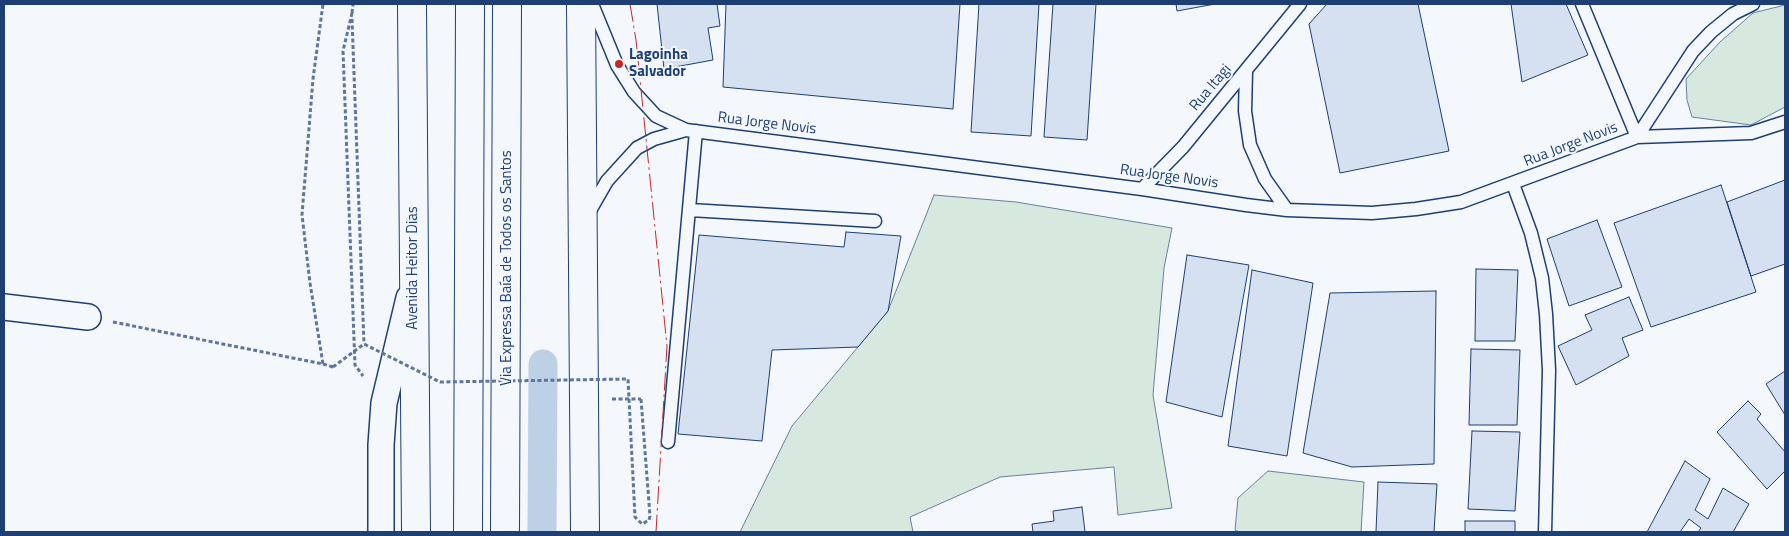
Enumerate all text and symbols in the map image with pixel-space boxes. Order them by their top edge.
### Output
place label: Lagoinha Salvador [629,46,688,81]
marker: Lagoinha Salvador [613,58,625,70]
street label: Rua Itagi [1186,61,1236,115]
street label: Rua Jorge Novis [717,109,817,139]
street label: Rua Jorge Novis [1521,119,1621,171]
street label: Via Expressa Baía de Todos os Santos [498,150,516,386]
street label: Rua Jorge Novis [1119,161,1219,193]
street label: Avenida Heitor Dias [404,206,422,330]

